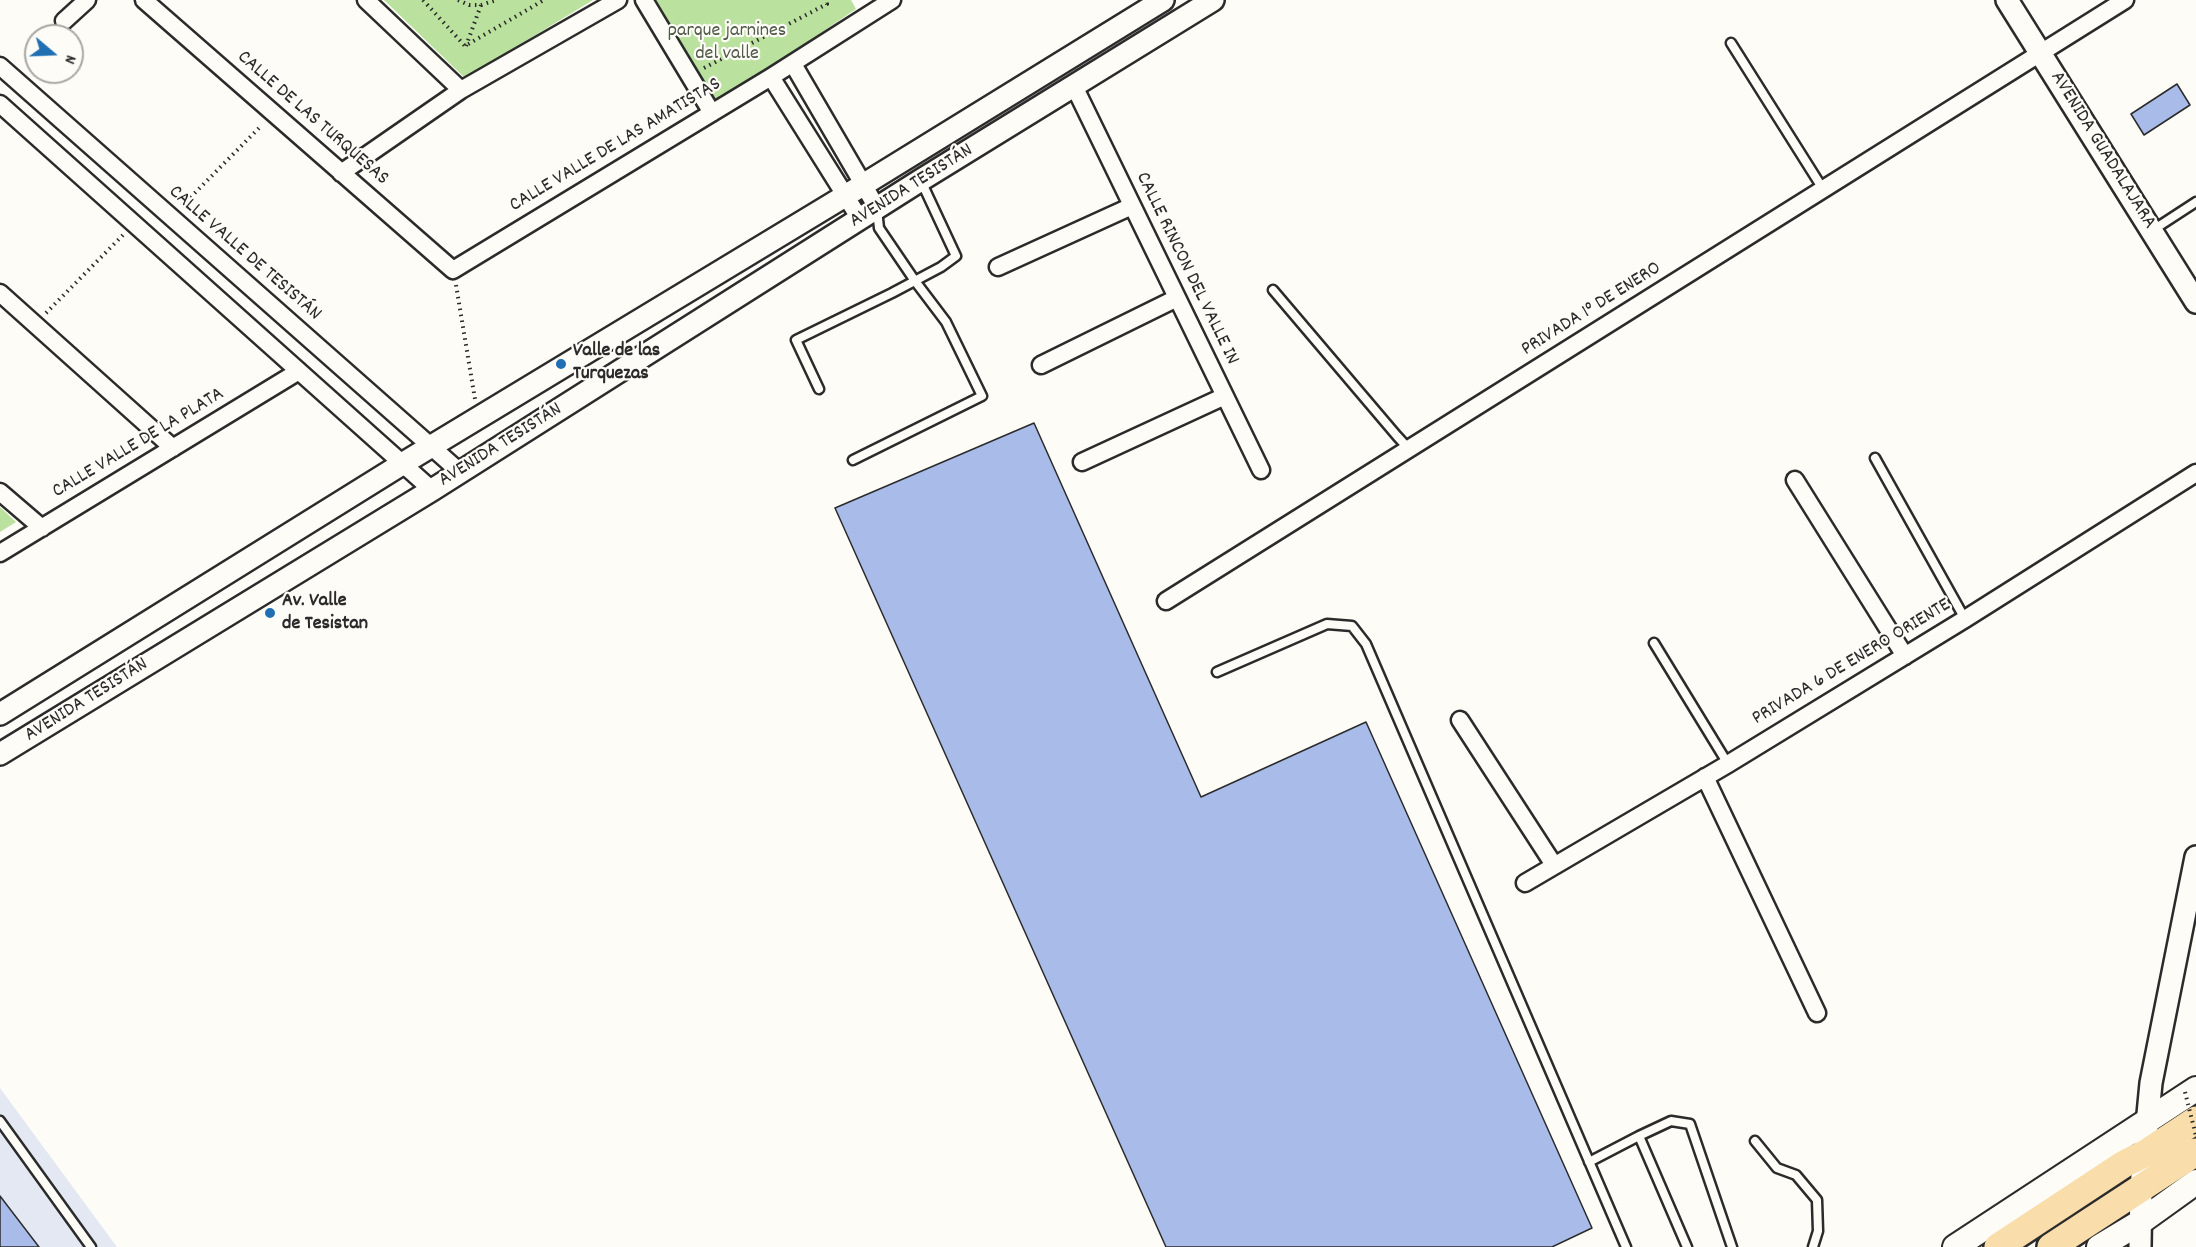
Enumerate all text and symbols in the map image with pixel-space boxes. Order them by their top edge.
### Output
park label: parque jarnines del valle [668,20,786,67]
north arrow [24,24,84,84]
street label: CALLE DE LAS TURQUESAS [231,46,393,192]
text: N [57,52,82,67]
street label: AVENIDA GUADALAJARA [2044,68,2160,234]
street label: CALLE VALLE DE LAS AMATISTAS [506,73,726,219]
street label: AVENIDA TESISTÁN [846,140,978,234]
street label: CALLE RINCON DEL VALLE IN [1129,169,1243,369]
street label: CALLE VALLE DE TESISTÁN [163,181,325,327]
street label: PRIVADA 1° DE ENERO [1518,257,1666,363]
place label: Valle de las Turquezas [573,340,660,387]
marker: Valle de las Turquezas [554,357,568,371]
street label: CALLE VALLE DE LA PLATA [49,383,229,505]
street label: AVENIDA TESISTÁN [435,399,567,493]
place label: Av. Valle de Tesistan [282,590,368,637]
street label: PRIVADA 6 DE ENERO ORIENTE [1749,594,1955,732]
marker: Av. Valle de Tesistan [263,606,277,620]
street label: AVENIDA TESISTÁN [21,654,153,748]

